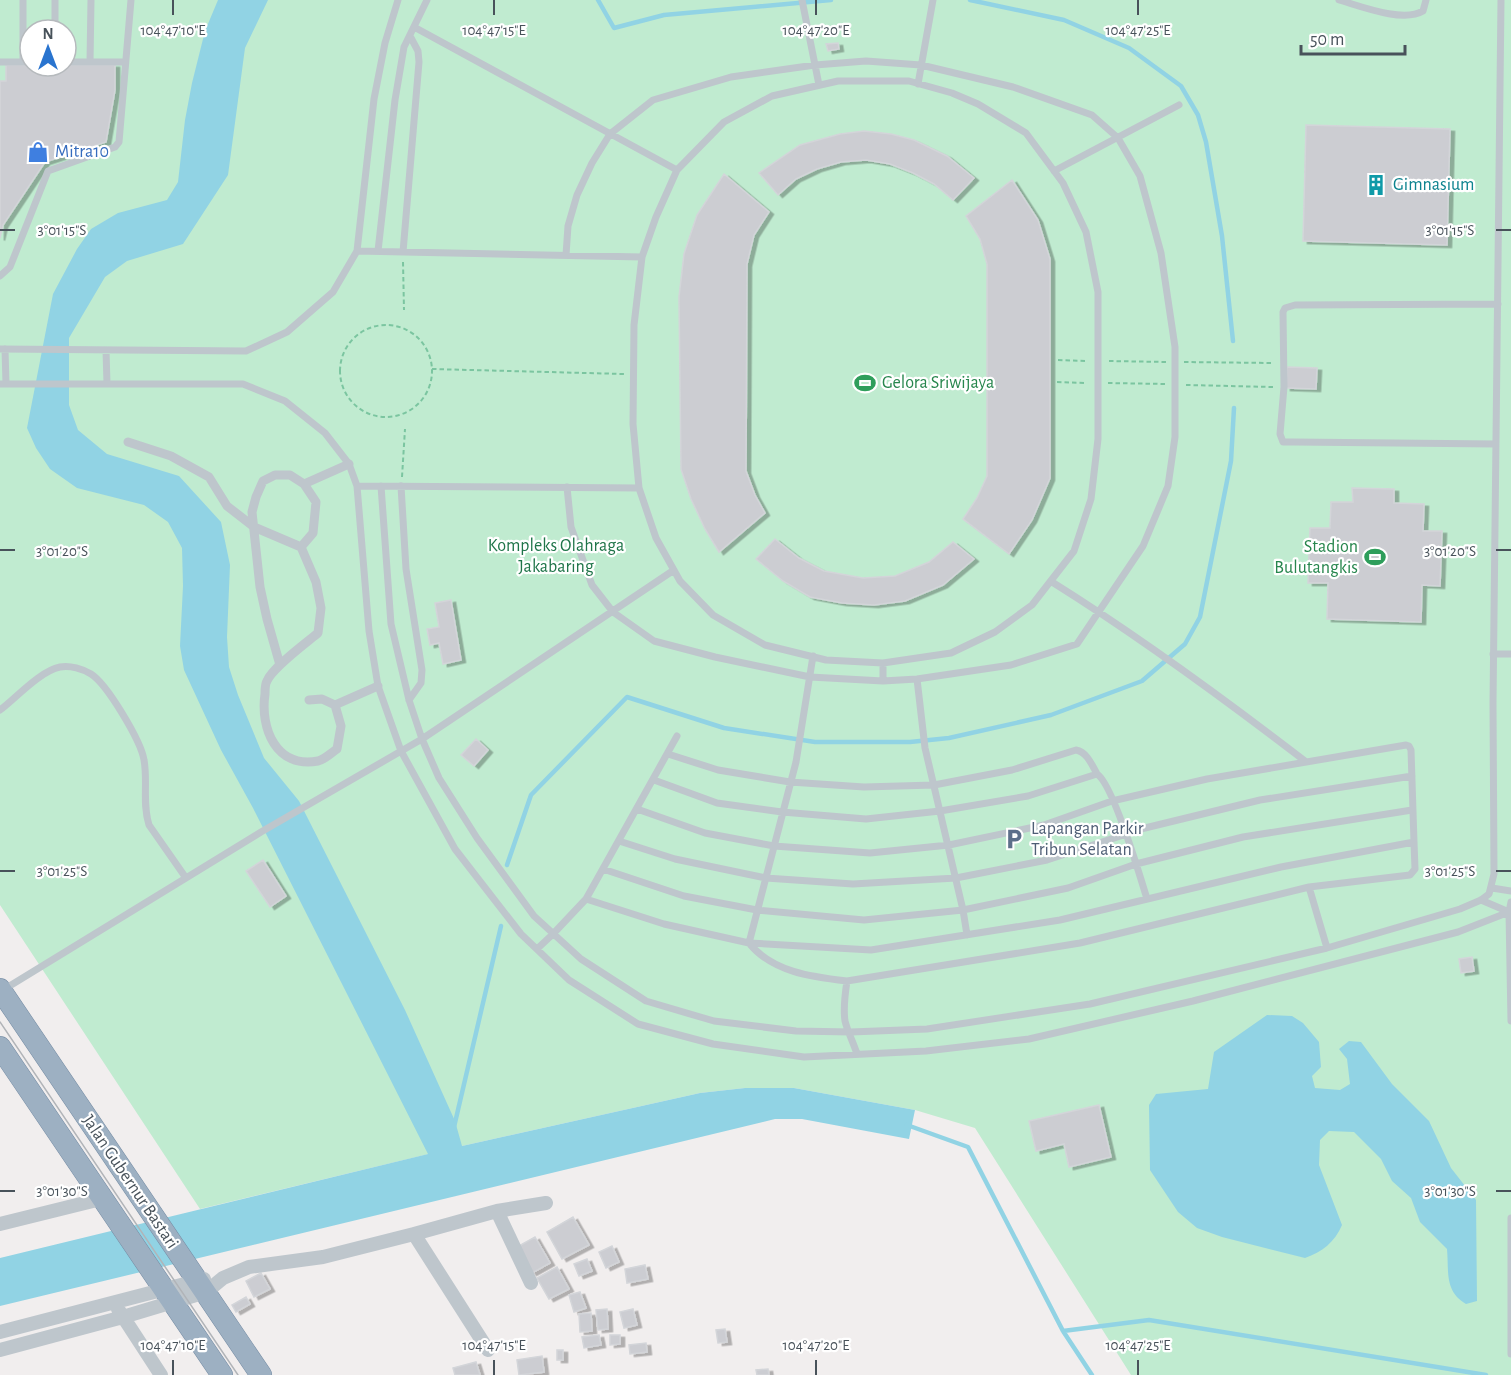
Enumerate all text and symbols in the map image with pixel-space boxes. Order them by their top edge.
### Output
north arrow [18,18,78,78]
scale bar [1301,18,1404,56]
text: 104°47'10"E [140,23,206,38]
text: 104°47'15"E [462,23,526,38]
text: 104°47'20"E [783,23,849,38]
text: 104°47'25"E [1105,23,1171,38]
text: N [42,26,54,42]
text: 50 m [1310,31,1344,49]
shop icon: Mitra10 [26,140,50,164]
place label: Mitra10 [55,143,109,161]
building icon: Gimnasium [1364,173,1388,197]
place label: Gimnasium [1393,176,1474,194]
text: 3°01'15"S [38,223,86,238]
text: 3°01'15"S [1426,223,1474,238]
sports icon: Gelora Sriwijaya [853,371,877,395]
place label: Gelora Sriwijaya [882,374,994,392]
park label: Kompleks Olahraga Jakabaring [488,537,624,576]
place label: Stadion Bulutangkis [1274,538,1358,577]
text: 3°01'20"S [36,544,88,559]
text: 3°01'20"S [1424,544,1476,559]
sports icon: Stadion Bulutangkis [1363,545,1387,569]
place label: Lapangan Parkir Tribun Selatan [1031,820,1144,859]
parking icon: Lapangan Parkir Tribun Selatan [1002,827,1026,851]
text: 3°01'25"S [37,864,87,879]
text: 3°01'25"S [1425,864,1475,879]
street label: Jalan Gubernur Bastari [79,1112,181,1252]
text: 3°01'30"S [36,1184,88,1199]
text: 3°01'30"S [1424,1184,1476,1199]
text: 104°47'10"E [140,1338,206,1353]
text: 104°47'15"E [462,1338,526,1353]
text: 104°47'20"E [783,1338,849,1353]
text: 104°47'25"E [1105,1338,1171,1353]

